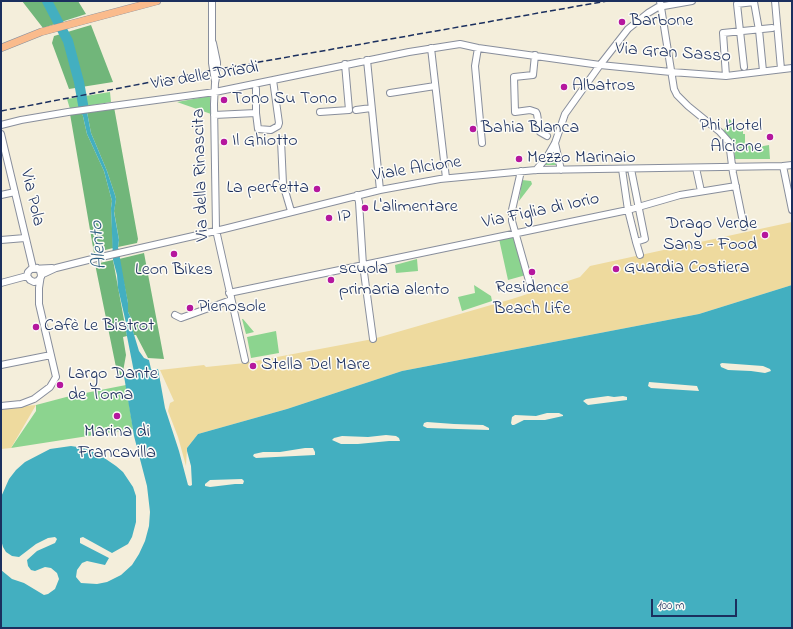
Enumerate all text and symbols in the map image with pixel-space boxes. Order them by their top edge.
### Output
place label: Barbone [630,11,693,33]
marker: Barbone [617,17,627,27]
street label: Via Gran Sasso [615,39,731,69]
street label: Via delle Driadi [150,58,260,96]
place label: Albatros [572,76,635,98]
marker: Albatros [559,82,569,92]
place label: Tono Su Tono [232,89,337,111]
marker: Tono Su Tono [219,95,229,105]
street label: Via della Rinascita [189,108,215,242]
place label: Phi Hotel Alcione [699,116,762,158]
place label: Bahia Blanca [481,118,579,140]
marker: Bahia Blanca [468,124,478,134]
place label: Il Ghiotto [232,131,298,153]
marker: Phi Hotel Alcione [765,132,775,142]
marker: Il Ghiotto [219,137,229,147]
place label: Mezzo Marinaio [527,148,636,170]
street label: Viale Alcione [371,152,463,188]
marker: Mezzo Marinaio [514,154,524,164]
street label: Via Pola [14,167,48,229]
place label: La perfetta [226,178,309,200]
marker: La perfetta [312,184,322,194]
street label: Via Figlia di Iorio [480,189,602,235]
place label: L'alimentare [373,197,458,219]
marker: L'alimentare [360,203,370,213]
place label: IP [337,207,351,229]
marker: IP [324,213,334,223]
place label: Drago Verde Sans - Food [663,214,757,256]
water label: Alento [87,220,113,270]
marker: Drago Verde Sans - Food [760,230,770,240]
marker: Leon Bikes [169,249,179,259]
place label: Guardia Costiera [624,258,749,280]
place label: scuola primaria alento [339,259,449,302]
place label: Leon Bikes [135,260,213,282]
marker: Guardia Costiera [611,264,621,274]
marker: Residence Beach Life [527,267,537,277]
marker: scuola primaria alento [326,275,336,285]
place label: Residence Beach Life [493,278,571,320]
place label: Pienosole [198,297,266,319]
marker: Pienosole [185,303,195,313]
place label: Cafè Le Bistrot [44,316,154,338]
marker: Cafè Le Bistrot [31,322,41,332]
place label: Stella Del Mare [261,355,370,377]
marker: Stella Del Mare [248,361,258,371]
place label: Largo Dante de Toma [68,364,158,406]
marker: Largo Dante de Toma [55,380,65,390]
marker: Marina di Francavilla [112,411,122,421]
place label: Marina di Francavilla [78,422,156,464]
scale bar [653,591,739,617]
text: 100 m [658,597,685,615]

